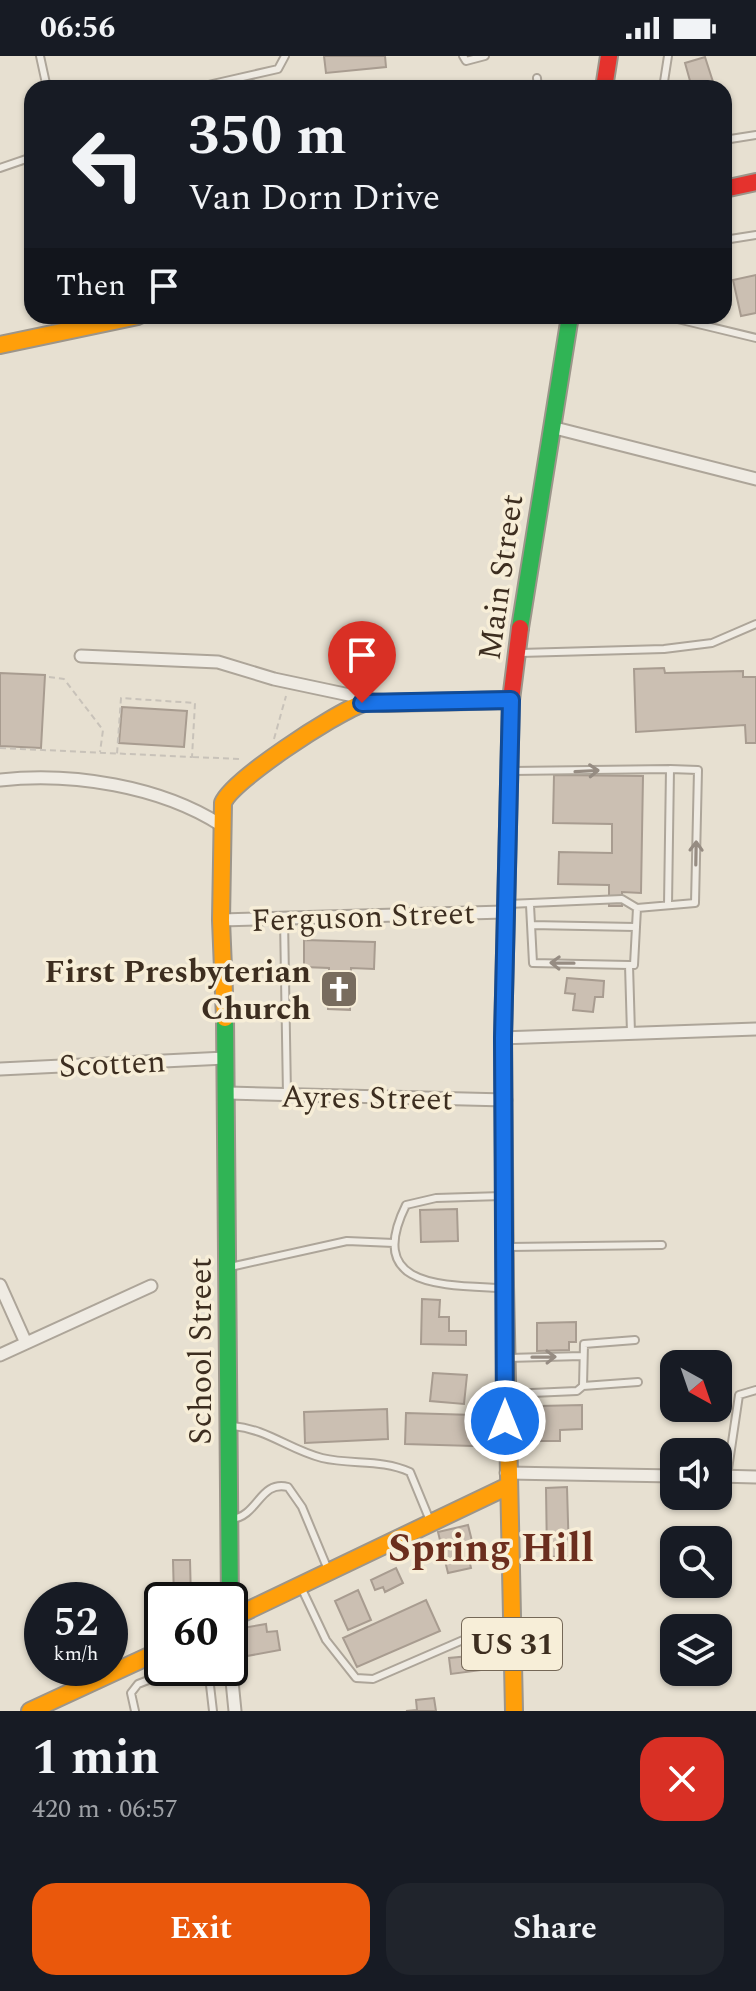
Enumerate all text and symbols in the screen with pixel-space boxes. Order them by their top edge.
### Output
text: 06:56 [40,5,115,51]
text: 350 m [188,94,347,179]
icon: left [56,112,160,216]
text: Van Dorn Drive [188,171,440,226]
text: Then [56,263,126,309]
icon: arrive [142,264,186,308]
street label: Main Street [466,491,537,663]
pin [328,621,396,703]
icon: arrive [340,633,384,677]
one-way arrow [573,763,600,778]
one-way arrow [688,840,704,867]
street label: Ferguson Street [250,889,476,946]
place label: First Presbyterian Church [45,948,311,1034]
one-way arrow [549,956,576,971]
church icon: First Presbyterian Church [318,968,360,1010]
street label: Scotten [57,1037,167,1092]
street label: Ayres Street [281,1073,453,1124]
street label: School Street [177,1257,226,1445]
one-way arrow [530,1349,557,1365]
north arrow [660,1350,732,1422]
map controls [660,1350,732,1686]
position arrow [463,1379,547,1463]
button: sound [660,1438,732,1510]
district label: Spring Hill [388,1519,594,1580]
button: search [660,1526,732,1598]
speed limit sign: 60 [144,1582,248,1686]
text: 52 [54,1593,98,1654]
button: layers [660,1614,732,1686]
road number: US 31 [462,1618,562,1670]
text: km/h [54,1639,99,1669]
text: 1 min [32,1722,160,1795]
button: close [640,1737,724,1821]
text: 420 m · 06:57 [32,1789,178,1829]
button: Exit [32,1883,370,1975]
button: Share [386,1883,724,1975]

